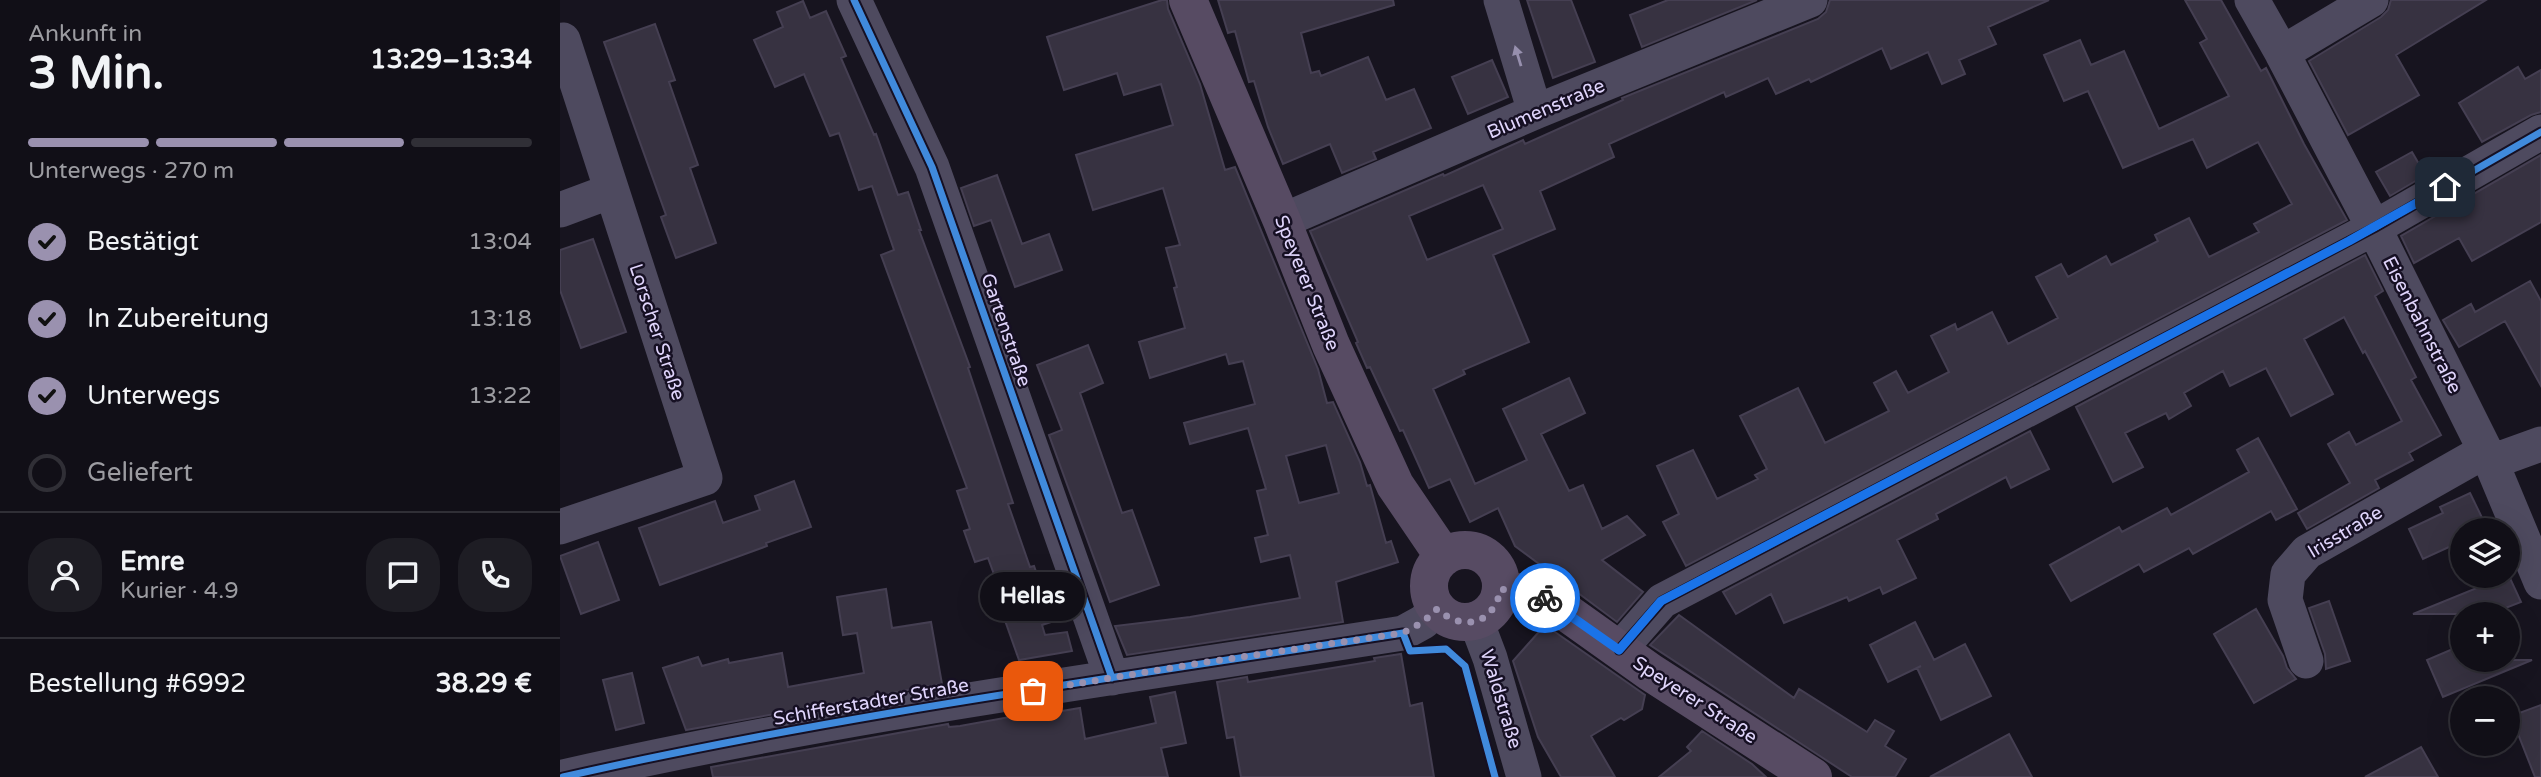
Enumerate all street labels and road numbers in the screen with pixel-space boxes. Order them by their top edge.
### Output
street label: Blumenstraße [1484,74,1608,144]
street label: Speyerer Straße [1270,212,1344,354]
street label: Eisenbahnstraße [2378,253,2466,397]
street label: Lorscher Straße [625,261,689,403]
street label: Gartenstraße [976,270,1036,390]
street label: Irisstraße [2304,501,2386,563]
street label: Waldstraße [1476,647,1526,751]
street label: Speyerer Straße [1629,652,1761,748]
street label: Schifferstadter Straße [771,674,971,730]

